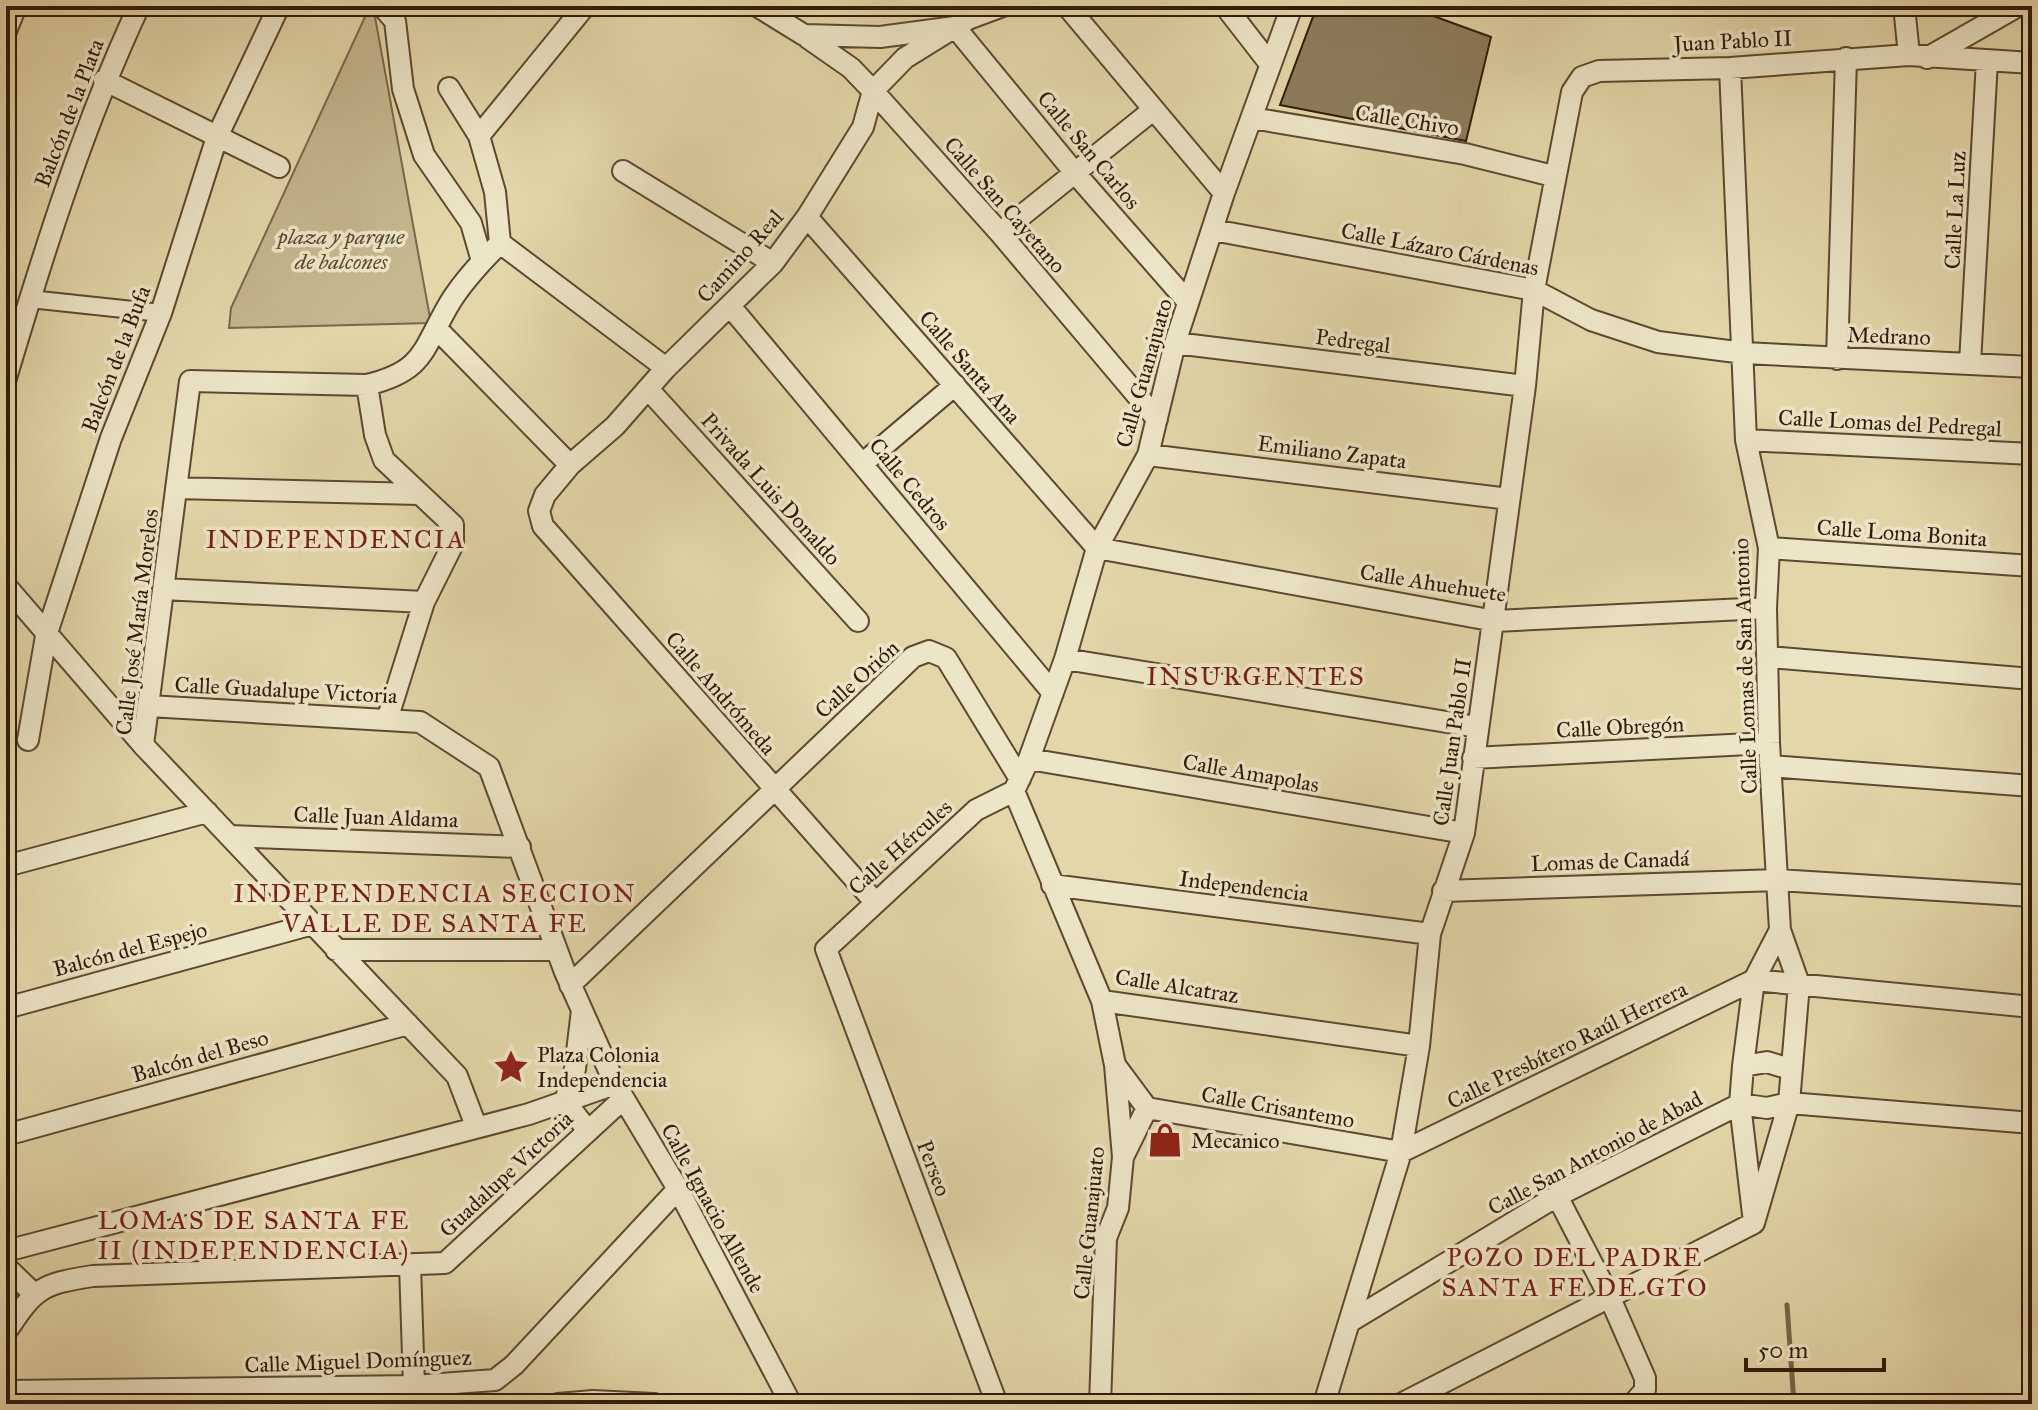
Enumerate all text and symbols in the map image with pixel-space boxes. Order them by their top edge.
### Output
street label: Juan Pablo II [1671,24,1793,58]
street label: Balcón de la Plata [28,34,110,191]
street label: Calle San Carlos [1032,85,1146,215]
street label: Calle Chivo [1353,98,1461,142]
street label: Calle San Cayetano [938,131,1072,279]
street label: Calle La Luz [1938,150,1972,270]
street label: Camino Real [691,204,789,308]
street label: Calle Lázaro Cárdenas [1339,217,1541,281]
park label: plaza y parque de balcones [275,223,405,275]
street label: Balcón de la Bufa [76,281,157,436]
street label: Calle Guanajuato [1110,295,1178,451]
street label: Calle Santa Ana [913,305,1027,430]
street label: Medrano [1847,321,1931,351]
street label: Pedregal [1314,323,1392,359]
street label: Calle Lomas del Pedregal [1777,404,2003,442]
street label: Privada Luis Donaldo [695,407,847,571]
street label: Emiliano Zapata [1256,429,1409,475]
street label: Calle Cedros [863,432,957,536]
street label: Calle José María Morelos [110,507,164,737]
street label: Calle Loma Bonita [1816,514,1989,552]
district label: INDEPENDENCIA [206,523,466,555]
street label: Calle Lomas de San Antonio [1727,537,1763,795]
street label: Calle Ahuehuete [1358,558,1508,608]
street label: Calle Andrómeda [660,626,782,761]
street label: Calle Orión [809,634,905,724]
street label: Calle Juan Pablo II [1427,657,1477,827]
district label: INSURGENTES [1146,660,1366,692]
street label: Calle Guadalupe Victoria [174,671,399,709]
street label: Calle Obregón [1555,710,1685,744]
street label: Calle Amapolas [1181,748,1321,798]
street label: Calle Hércules [843,793,957,901]
street label: Calle Juan Aldama [293,801,460,833]
street label: Lomas de Canadá [1530,845,1690,877]
street label: Independencia [1178,865,1311,907]
district label: INDEPENDENCIA SECCION VALLE DE SANTA FE [233,877,637,939]
street label: Balcón del Espejo [50,915,210,983]
street label: Calle Alcatraz [1113,963,1241,1009]
street label: Calle Presbítero Raúl Herrera [1443,975,1692,1115]
street label: Balcón del Beso [129,1024,271,1088]
place label: Plaza Colonia Independencia [537,1041,668,1093]
place icon: Plaza Colonia Independencia [492,1048,530,1086]
street label: Calle Crisantemo [1199,1080,1357,1134]
street label: Calle San Antonio de Abad [1483,1085,1707,1221]
street label: Guadalupe Victoria [434,1105,579,1243]
street label: Calle Ignacio Allende [655,1118,771,1298]
shop icon: Mecanico [1146,1121,1184,1159]
place label: Mecanico [1191,1127,1280,1154]
street label: Perseo [911,1136,957,1200]
street label: Calle Guanajuato [1068,1145,1110,1301]
district label: LOMAS DE SANTA FE II (INDEPENDENCIA) [97,1204,411,1266]
district label: POZO DEL PADRE SANTA FE DE GTO [1441,1241,1709,1303]
scale bar [1746,1322,1884,1372]
text: 50 m [1758,1335,1808,1365]
street label: Calle Miguel Domínguez [244,1344,472,1378]

